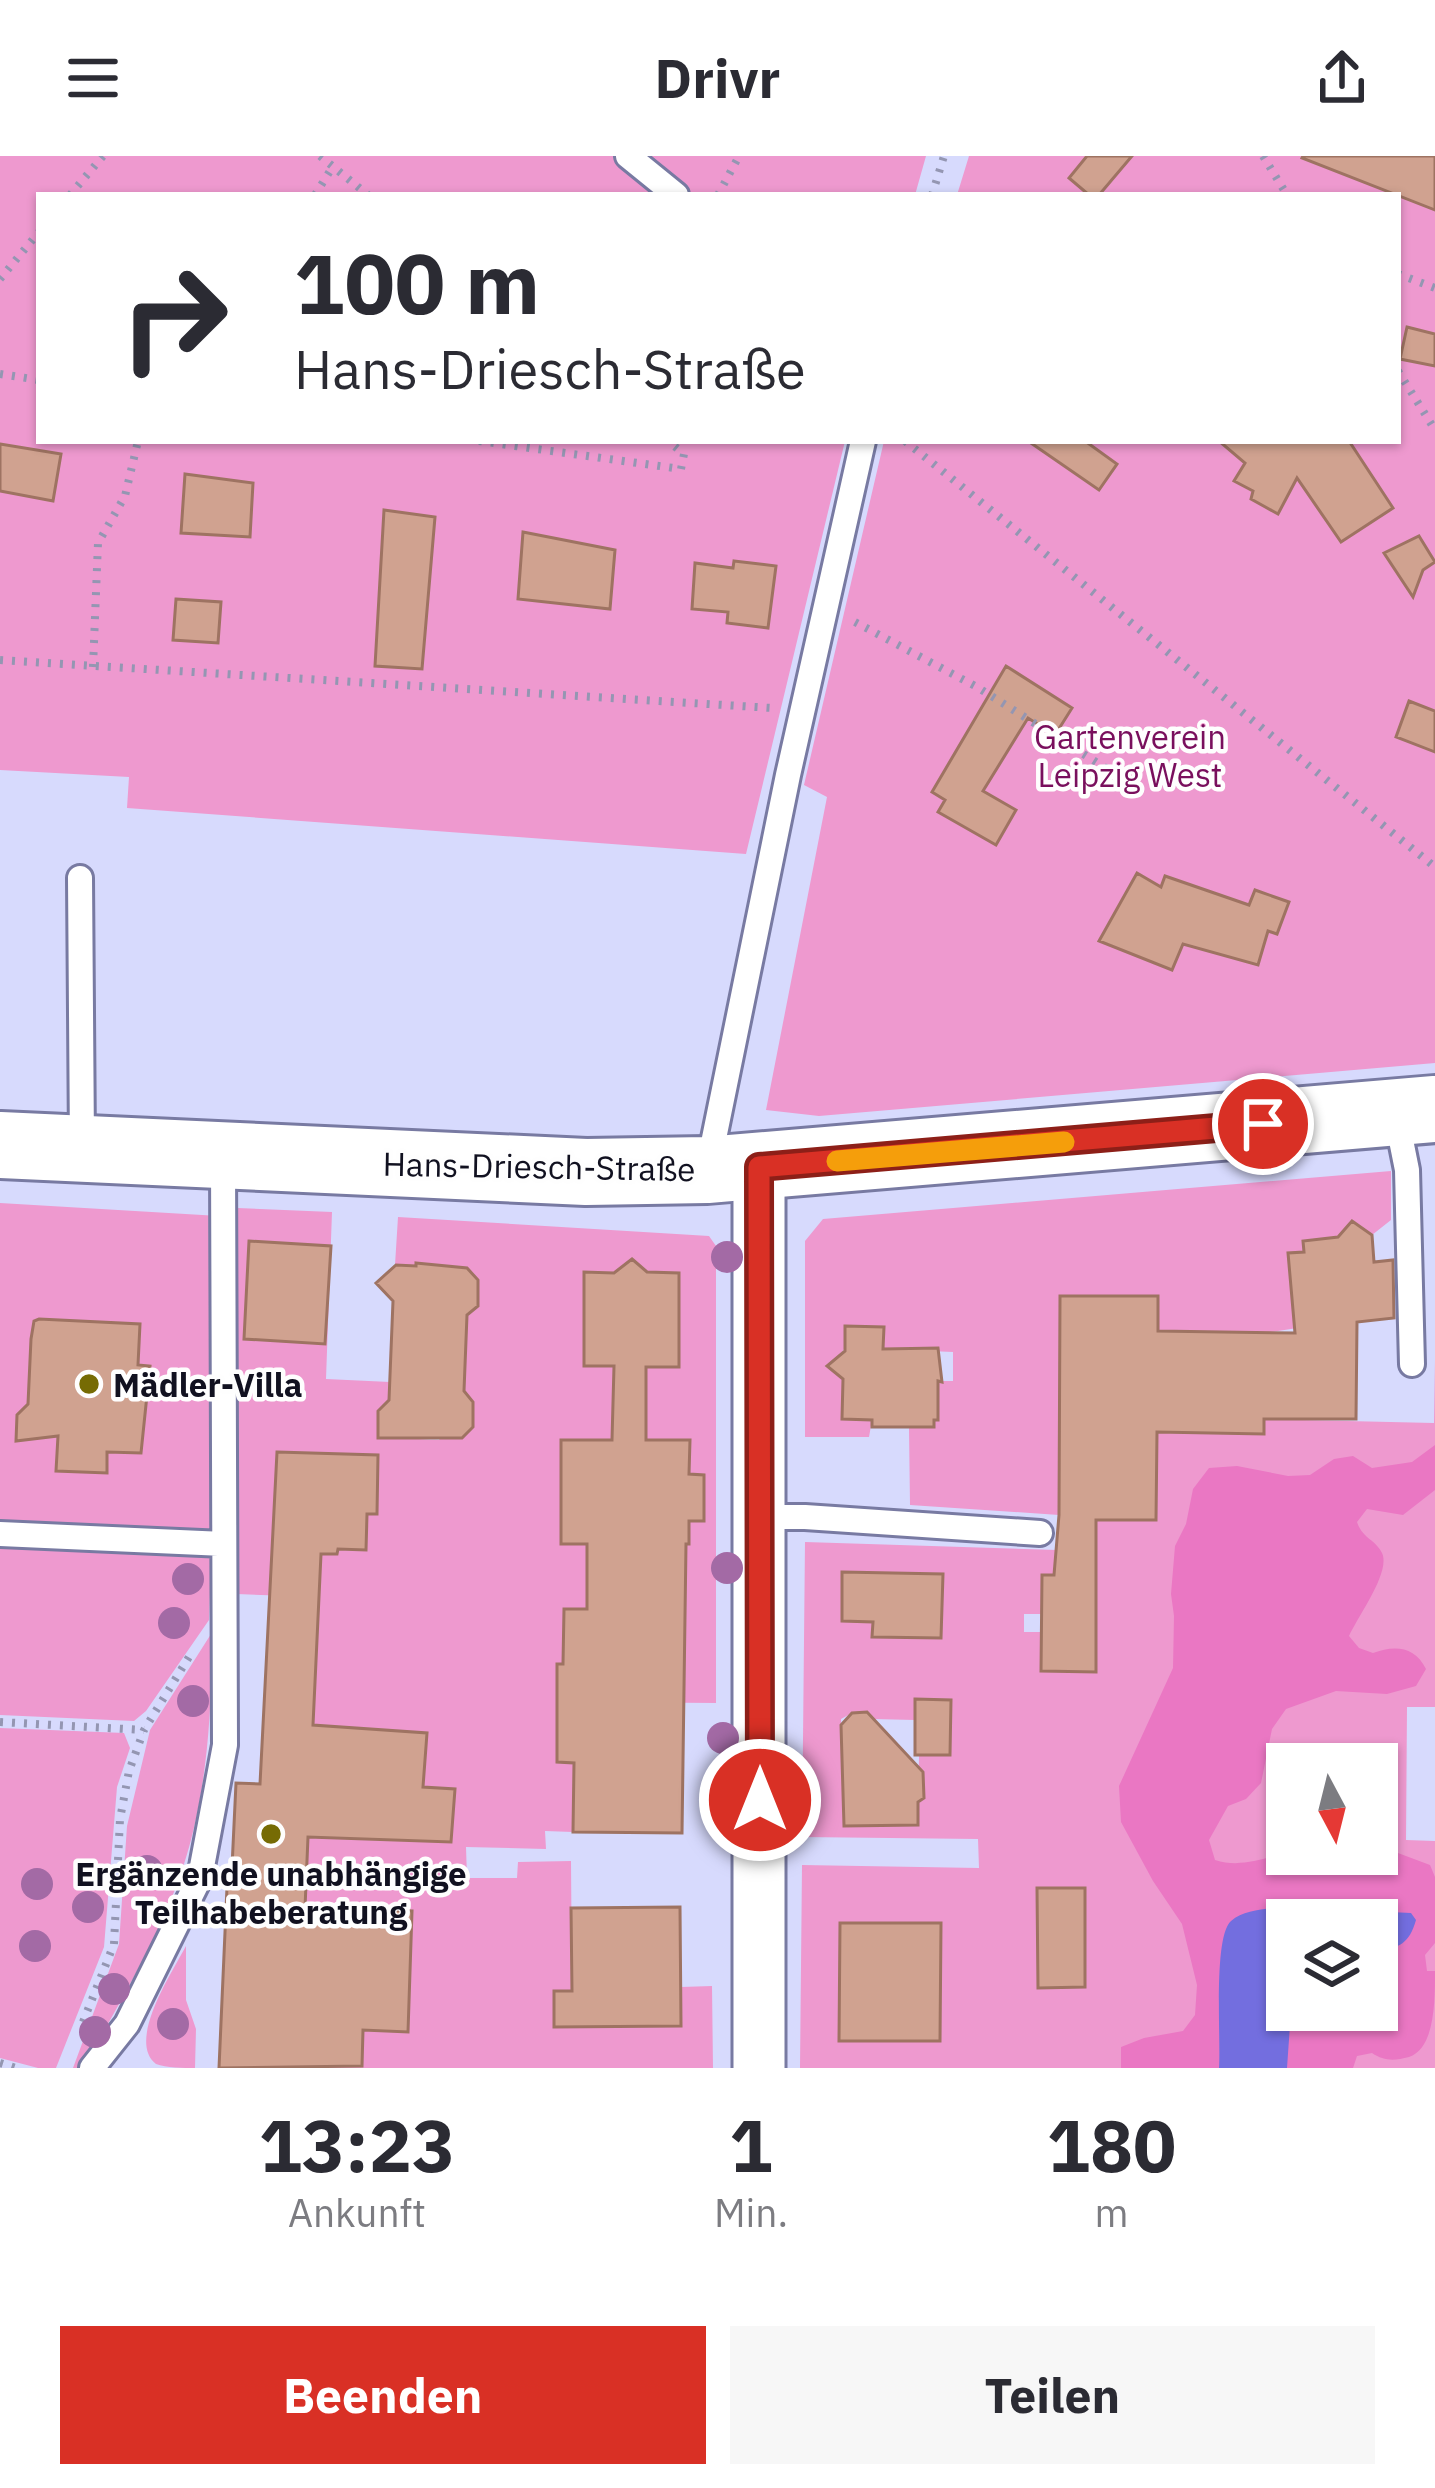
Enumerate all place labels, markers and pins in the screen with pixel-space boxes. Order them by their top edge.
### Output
pin [1212,1073,1314,1175]
place label: Mädler-Villa [113,1363,303,1406]
marker: Mädler-Villa [76,1371,102,1397]
marker: Ergänzende unabhängige Teilhabeberatung [258,1821,284,1847]
place label: Ergänzende unabhängige Teilhabeberatung [75,1852,467,1933]

